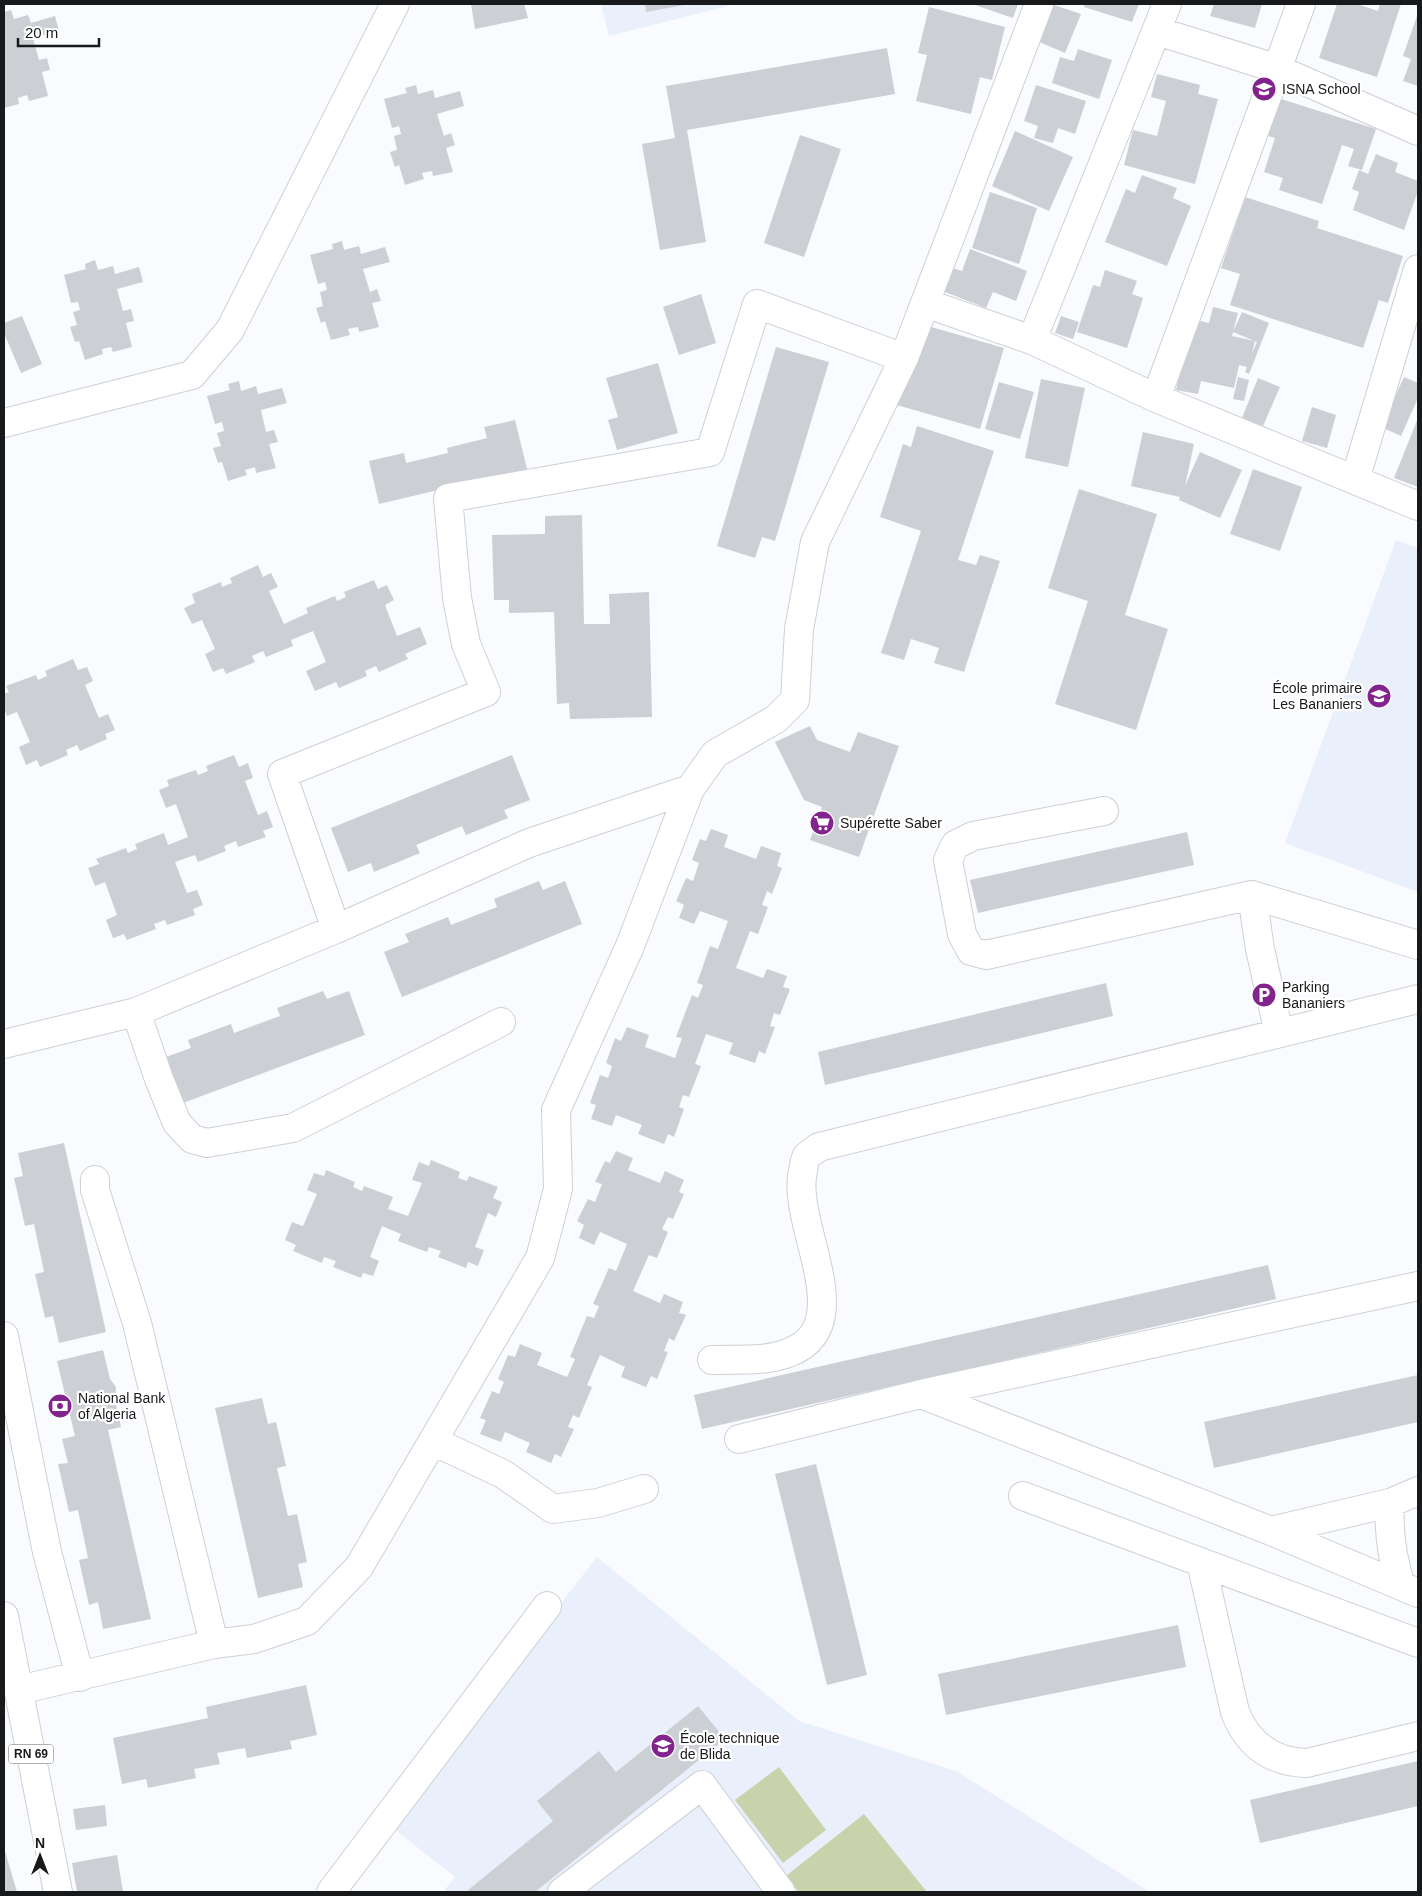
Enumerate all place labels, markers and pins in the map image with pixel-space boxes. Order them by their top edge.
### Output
school or university icon: ISNA School [1251,76,1277,102]
place label: ISNA School [1282,81,1361,97]
place label: École primaire Les Bananiers [1272,680,1362,712]
school or university icon: École primaire Les Bananiers [1366,683,1392,709]
supermarket icon: Supérette Saber [809,810,835,836]
place label: Supérette Saber [840,815,942,831]
place label: Parking Bananiers [1282,979,1345,1011]
parking icon: Parking Bananiers [1251,982,1277,1008]
place label: National Bank of Algeria [78,1390,166,1422]
bank icon: National Bank of Algeria [47,1393,73,1419]
place label: École technique de Blida [680,1730,780,1762]
school or university icon: École technique de Blida [650,1733,676,1759]

